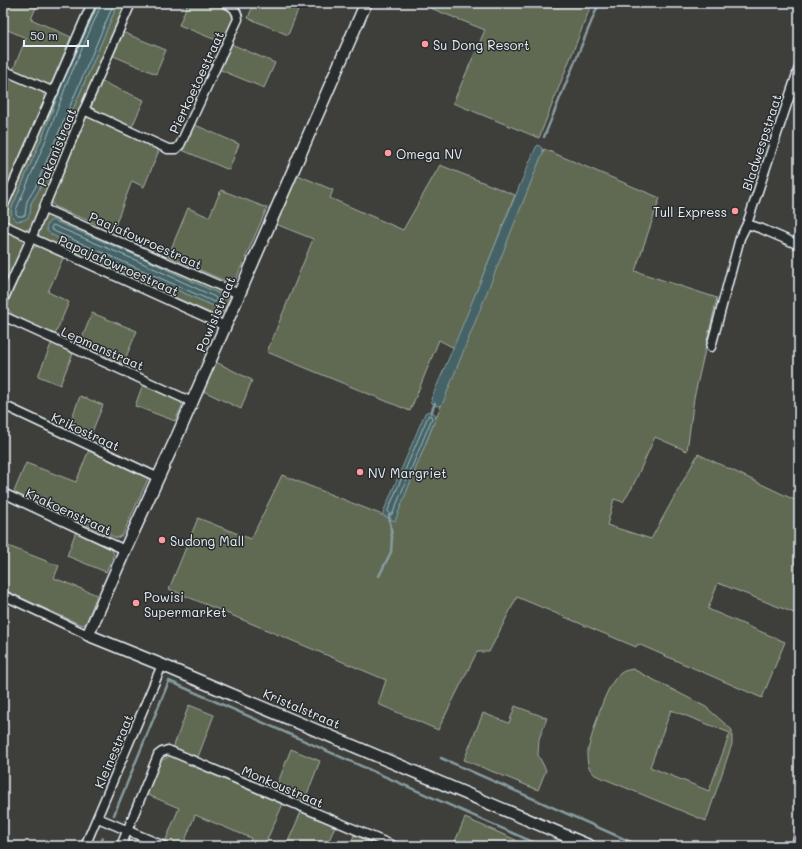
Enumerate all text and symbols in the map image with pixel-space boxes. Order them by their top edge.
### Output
scale bar [24,22,88,48]
text: 50 m [30,27,58,43]
street label: Pierkoetoestraat [165,28,227,136]
place label: Su Dong Resort [433,36,530,53]
marker: Su Dong Resort [420,39,430,49]
street label: Bladwespstraat [737,91,785,192]
street label: Pakanistraat [33,105,79,189]
place label: Omega NV [396,145,462,162]
marker: Omega NV [383,148,393,158]
place label: Tull Express [653,203,727,220]
marker: Tull Express [730,206,740,216]
street label: Paajafowroestraat [87,207,206,273]
street label: Papajafowroestraat [56,231,182,299]
street label: Powisistraat [191,273,239,354]
street label: Lepmanstraat [59,322,147,374]
street label: Krikostraat [49,408,123,454]
place label: NV Margriet [368,464,447,481]
marker: NV Margriet [355,467,365,477]
street label: Krakoenstraat [23,484,115,538]
place label: Sudong Mall [170,532,244,549]
marker: Sudong Mall [157,535,167,545]
place label: Powisi Supermarket [144,588,227,620]
marker: Powisi Supermarket [131,598,141,608]
street label: Kristalstraat [261,684,343,732]
street label: Kleinestraat [90,711,136,791]
street label: Monkoustraat [239,761,327,811]

